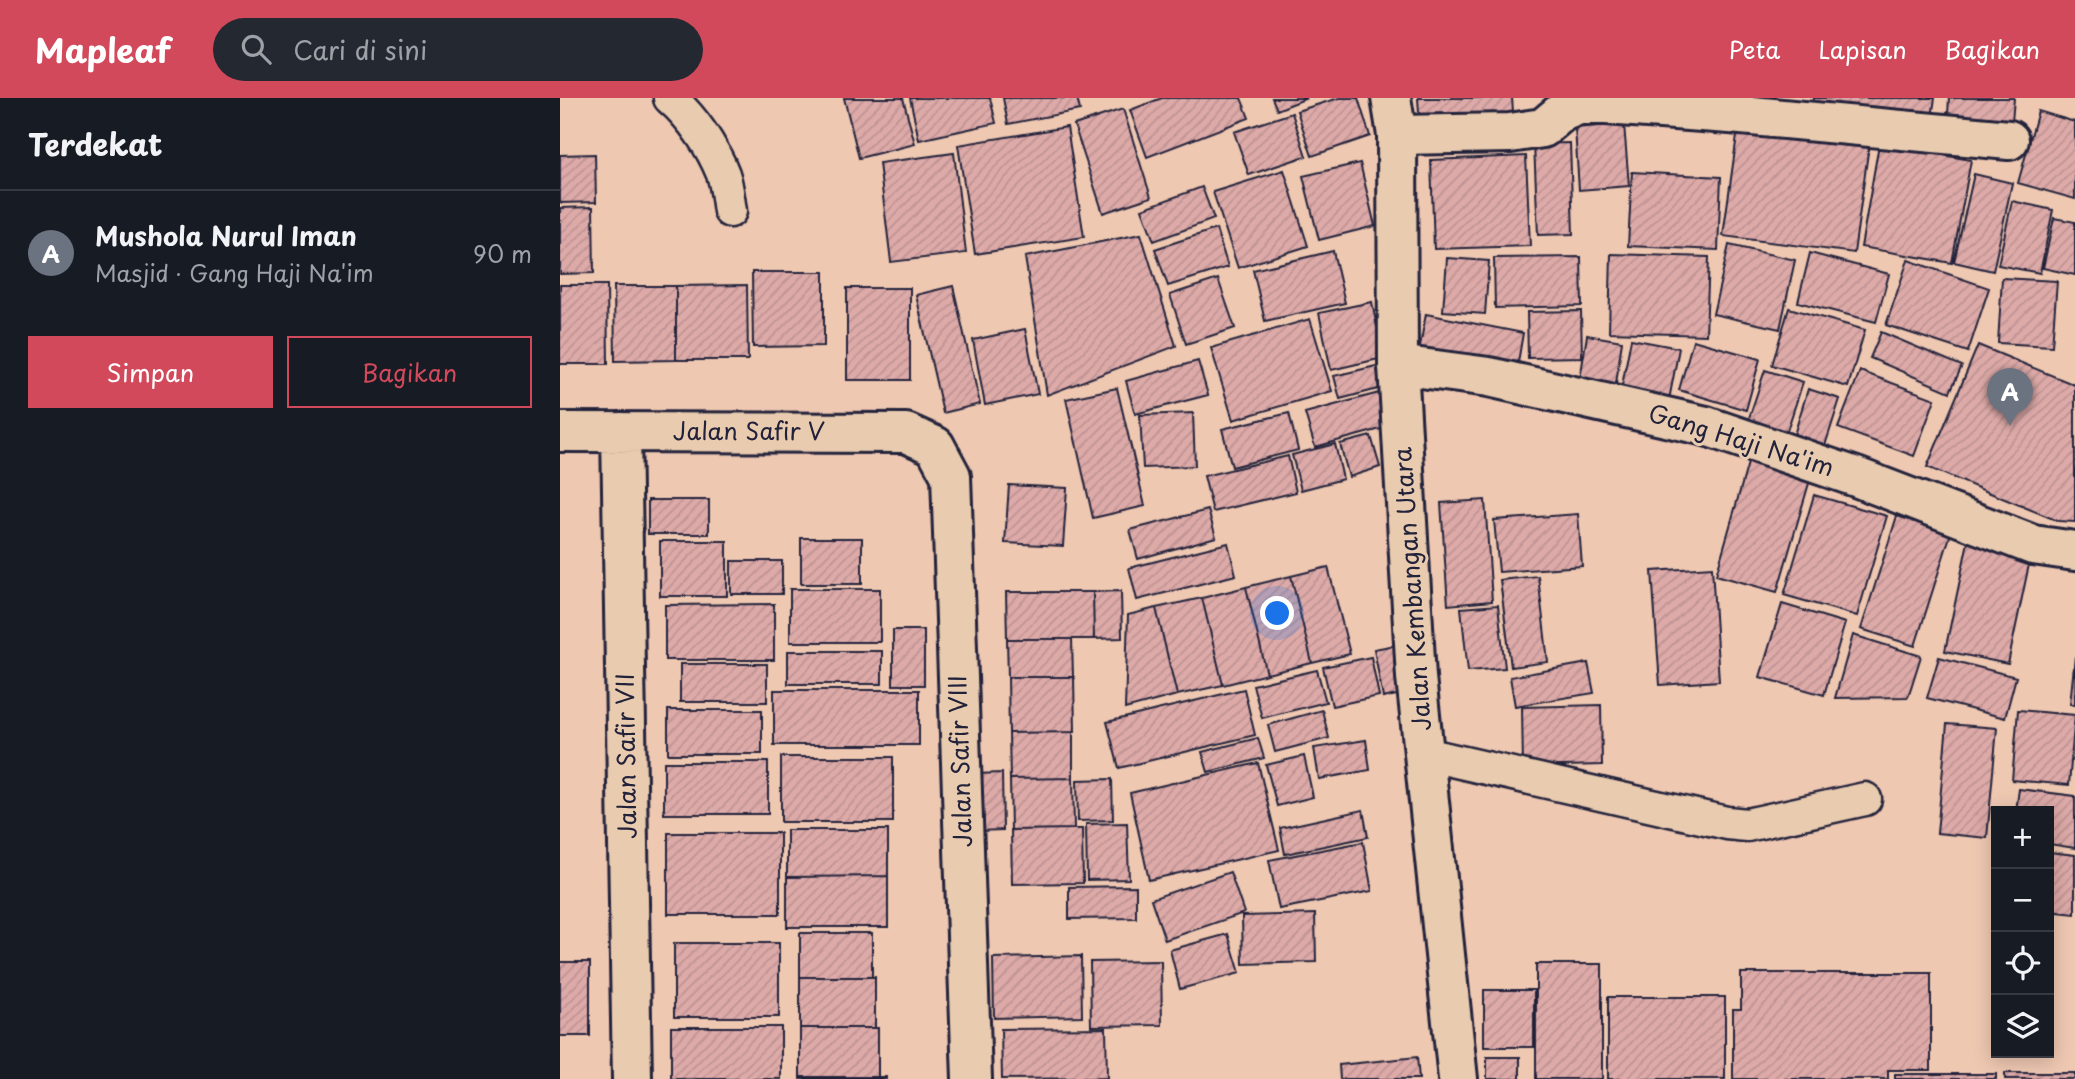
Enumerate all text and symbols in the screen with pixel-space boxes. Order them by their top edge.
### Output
search box [213,18,703,81]
text: Mapleaf [35,24,171,74]
icon: search [237,30,275,68]
text: Cari di sini [293,30,427,69]
text: Peta [1729,31,1780,67]
text: Lapisan [1818,31,1907,67]
text: Bagikan [1945,31,2040,67]
text: Terdekat [28,121,163,166]
text: Mushola Nurul Iman [95,216,357,255]
text: A [42,236,60,271]
text: 90 m [473,236,532,271]
text: Masjid · Gang Haji Na'im [95,255,374,290]
button: Simpan [28,336,273,408]
button: Bagikan [287,336,532,408]
pin: A [1987,368,2033,426]
street label: Gang Haji Na'im [1644,394,1839,484]
street label: Jalan Safir V [673,412,825,448]
street label: Jalan Kembangan Utara [1383,446,1439,732]
your location [1260,596,1294,630]
street label: Jalan Safir VII [606,673,644,839]
street label: Jalan Safir VIII [938,674,980,848]
map controls [1991,806,2054,1058]
button: + [1991,806,2054,869]
button: − [1991,869,2054,932]
button: locate [1991,932,2054,995]
button: layers [1991,995,2054,1058]

